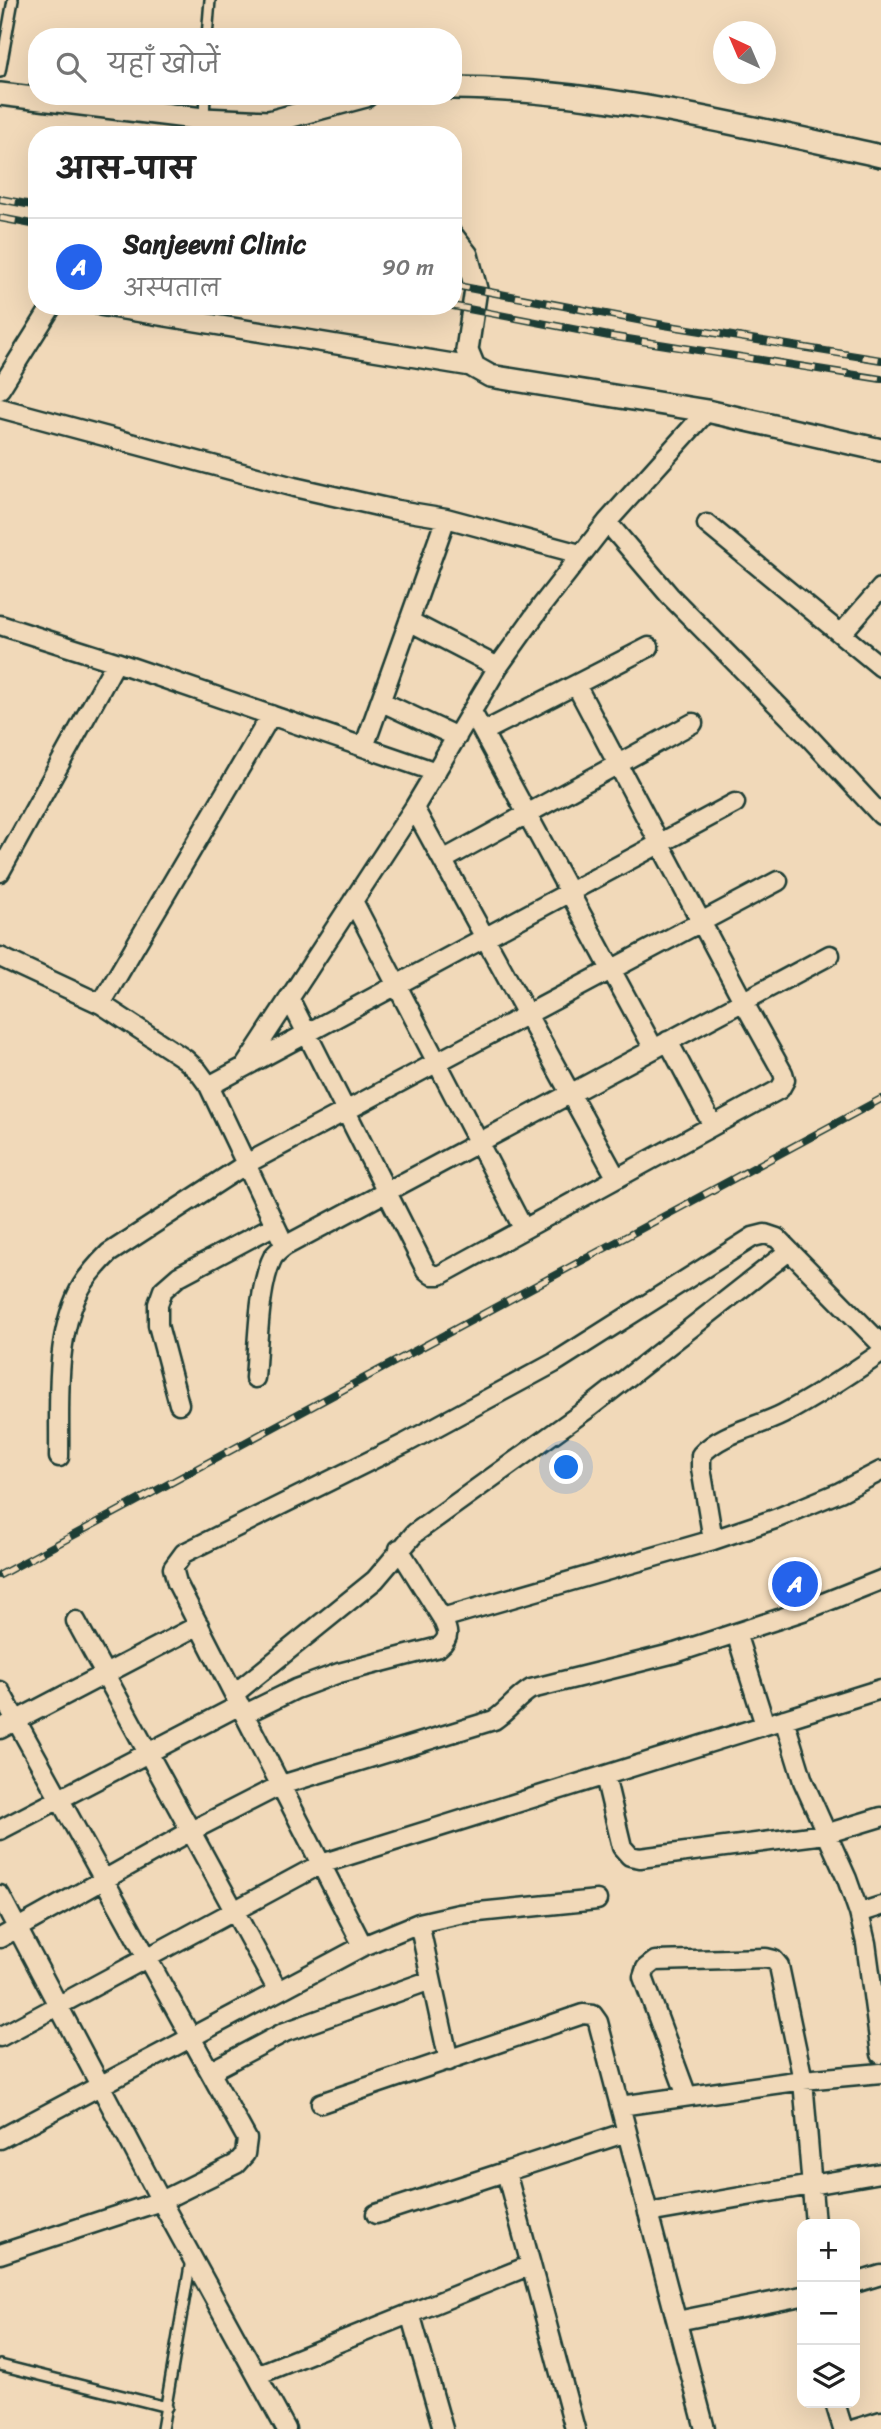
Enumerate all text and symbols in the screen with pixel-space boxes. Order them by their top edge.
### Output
north arrow [713,21,776,84]
search box [28,28,462,105]
text: यहाँ खोजें [108,41,220,87]
icon: search [52,48,90,86]
text: आस-पास [56,142,195,196]
text: Sanjeevni Clinic [123,221,306,267]
text: A [71,247,87,288]
text: 90 m [382,247,434,288]
text: अस्पताल [123,268,221,309]
your location [549,1450,583,1484]
pin: A [772,1558,818,1610]
map controls [797,2219,860,2408]
button: + [797,2219,860,2282]
button: − [797,2282,860,2345]
button: layers [797,2345,860,2408]

